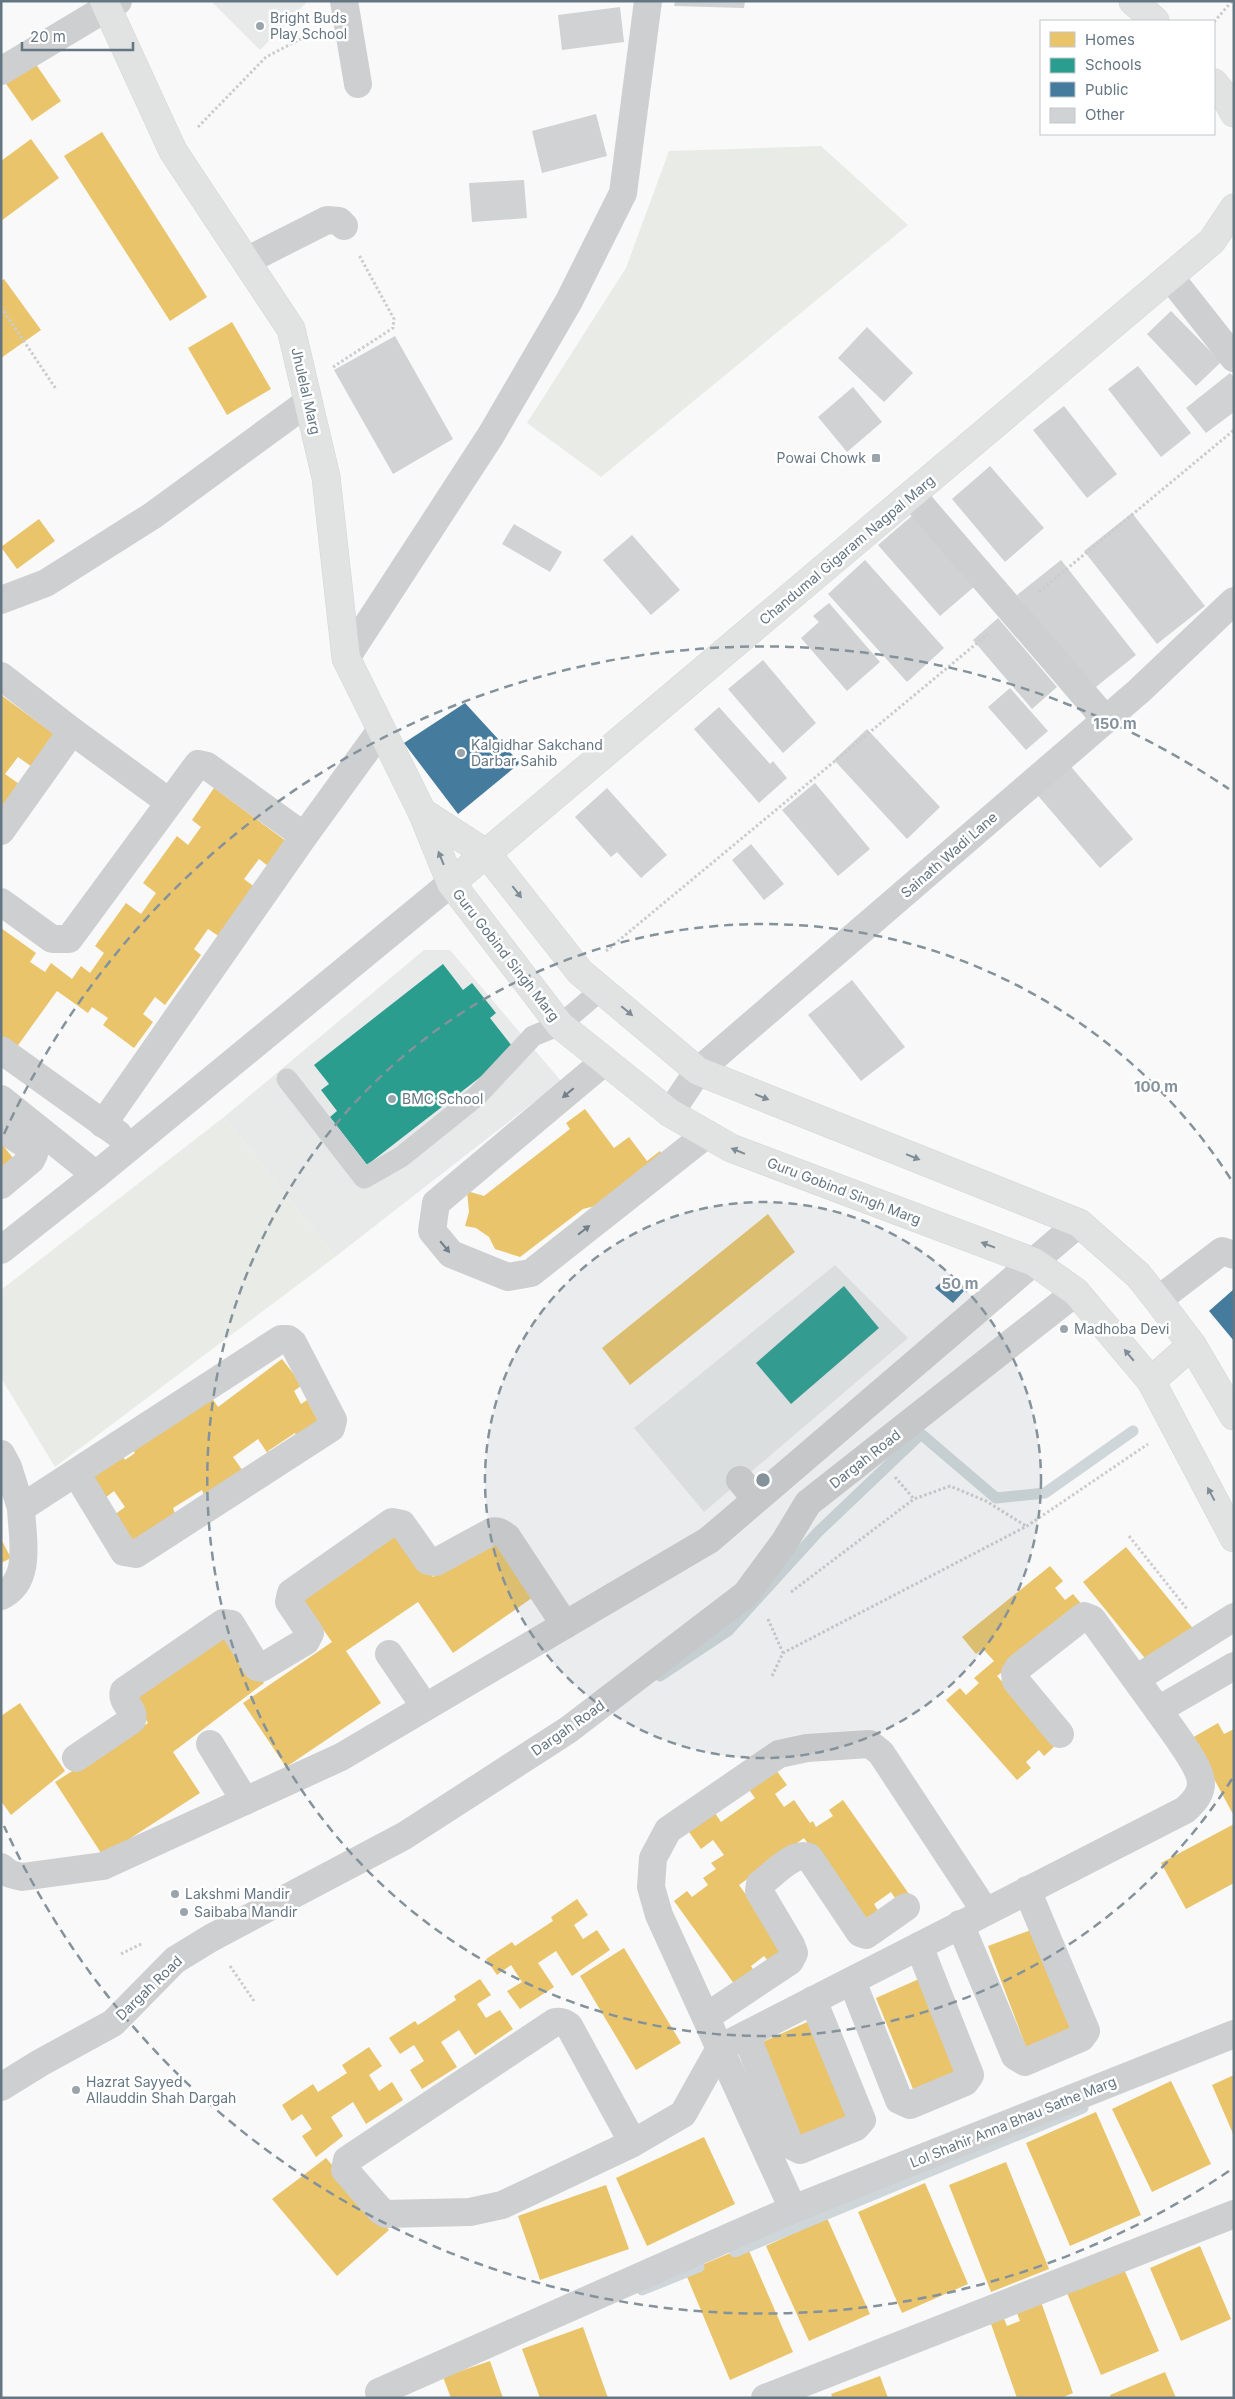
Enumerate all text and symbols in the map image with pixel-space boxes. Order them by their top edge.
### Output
place label: Bright Buds Play School [270,9,347,42]
scale bar [22,20,134,52]
marker: Bright Buds Play School [254,20,266,32]
legend [1040,20,1215,135]
text: 20 m [30,27,66,46]
text: Homes [1085,30,1135,49]
text: Schools [1085,55,1142,74]
text: Public [1085,80,1128,99]
text: Other [1085,105,1125,124]
street label: Jhulelal Marg [288,346,325,436]
place label: Powai Chowk [777,449,866,466]
marker: Powai Chowk [870,452,882,464]
street label: Chandumal Gigaram Nagpal Marg [756,471,938,628]
text: 150 m [1093,714,1137,733]
place label: Kalgidhar Sakchand Darbar Sahib [471,736,603,769]
marker: Kalgidhar Sakchand Darbar Sahib [455,747,467,759]
street label: Sainath Wadi Lane [897,808,1000,901]
one-way arrow [436,851,444,865]
street label: Guru Gobind Singh Marg [449,885,563,1024]
one-way arrow [512,885,523,898]
one-way arrow [620,1006,633,1017]
text: 100 m [1134,1077,1178,1096]
one-way arrow [562,1087,575,1098]
place label: BMC School [402,1090,483,1107]
marker: BMC School [386,1093,398,1105]
one-way arrow [755,1093,770,1101]
one-way arrow [731,1146,745,1154]
street label: Guru Gobind Singh Marg [765,1153,923,1228]
one-way arrow [906,1153,921,1161]
one-way arrow [577,1225,591,1235]
one-way arrow [440,1240,451,1253]
one-way arrow [980,1241,995,1249]
text: 50 m [942,1274,978,1293]
place label: Madhoba Devi [1074,1320,1170,1337]
marker: Madhoba Devi [1058,1323,1070,1335]
one-way arrow [1123,1349,1134,1362]
street label: Dargah Road [826,1426,904,1492]
centre of rings [754,1471,772,1489]
one-way arrow [1207,1487,1215,1502]
street label: Dargah Road [528,1696,608,1759]
place label: Lakshmi Mandir [185,1885,290,1902]
marker: Lakshmi Mandir [169,1888,181,1900]
place label: Saibaba Mandir [194,1903,297,1920]
marker: Saibaba Mandir [178,1906,190,1918]
street label: Dargah Road [112,1952,185,2023]
street label: Lol Shahir Anna Bhau Sathe Marg [907,2072,1118,2171]
place label: Hazrat Sayyed Allauddin Shah Dargah [86,2073,236,2106]
marker: Hazrat Sayyed Allauddin Shah Dargah [70,2084,82,2096]

